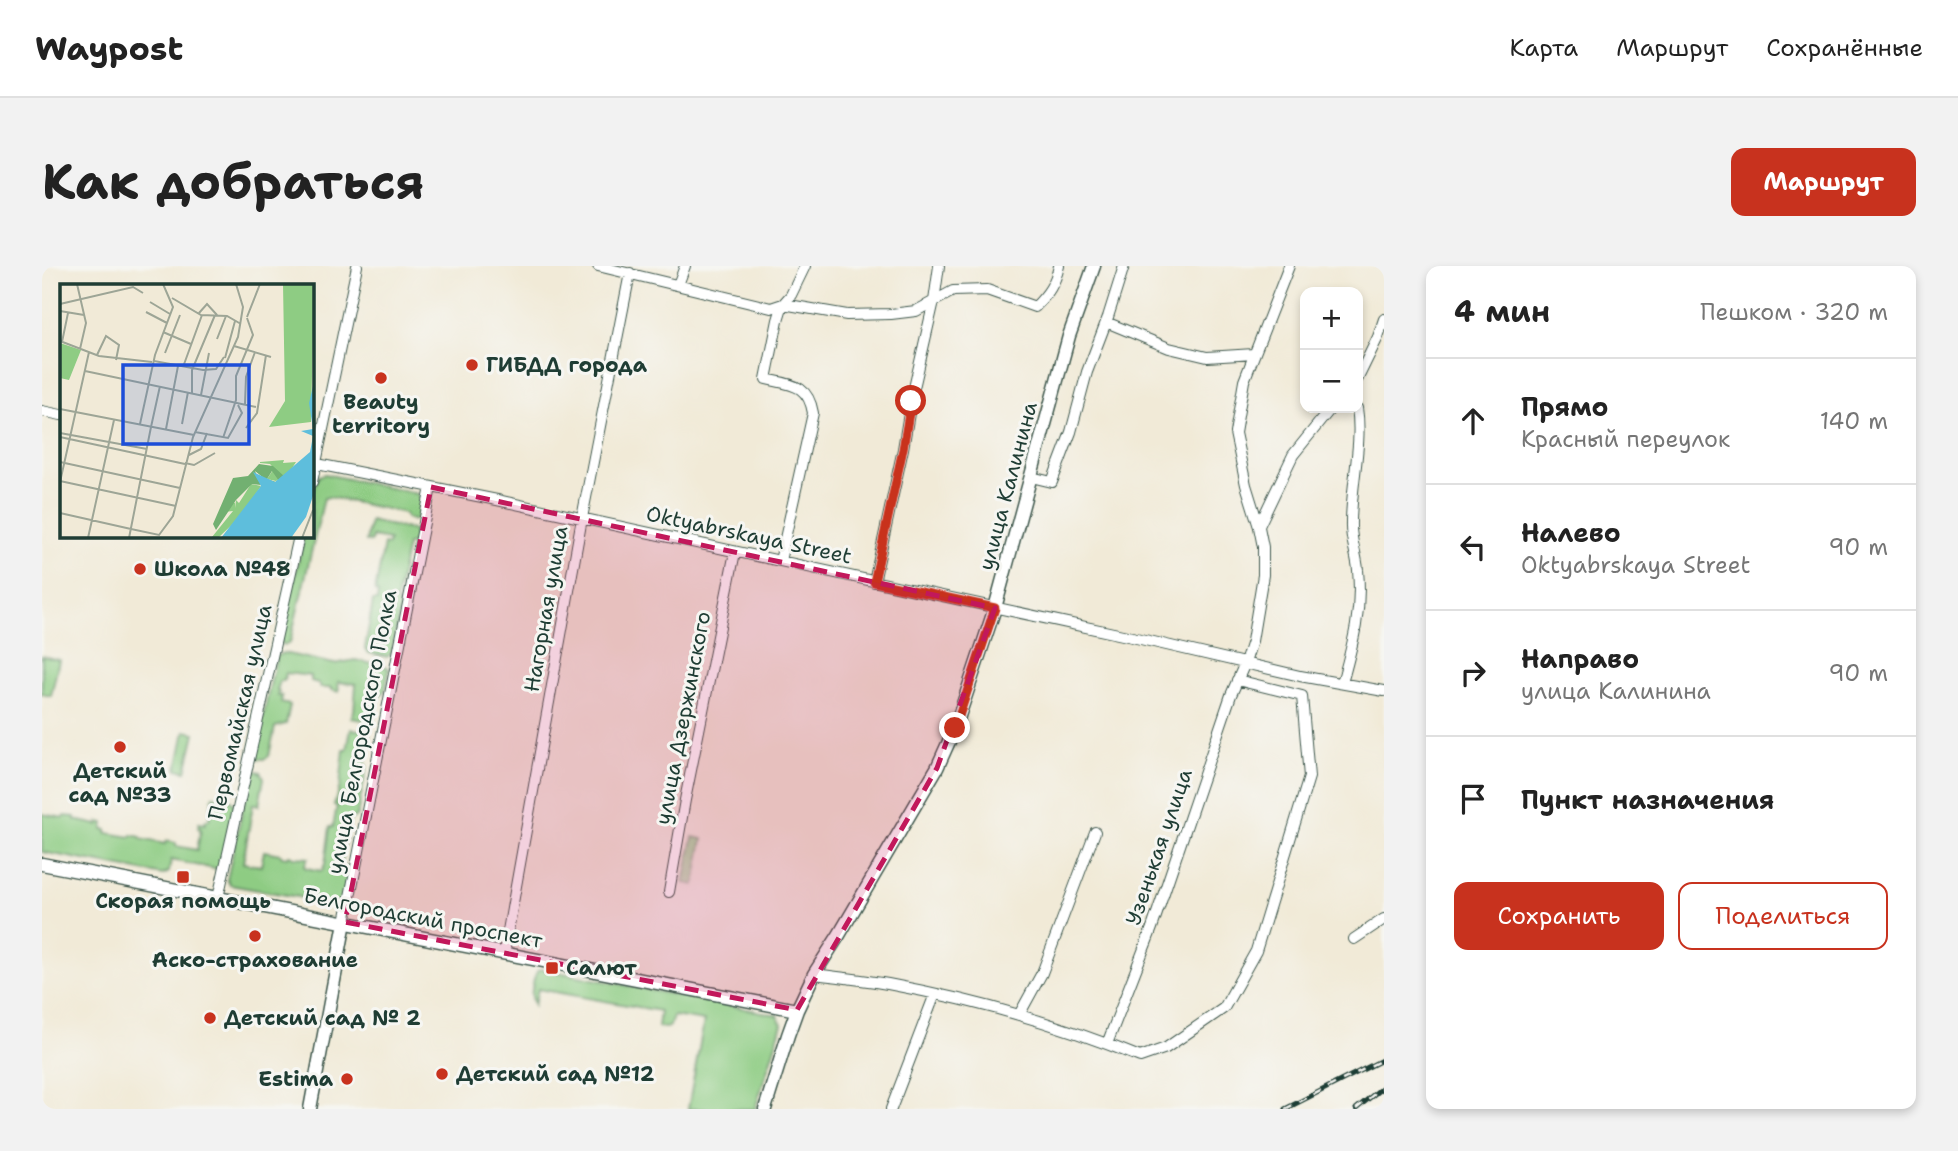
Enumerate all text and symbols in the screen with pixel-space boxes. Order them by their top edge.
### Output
text: Waypost [35,26,183,71]
text: Карта [1510,32,1578,64]
text: Маршрут [1616,32,1728,64]
text: Сохранённые [1766,32,1923,64]
button: Маршрут [1731,148,1916,216]
text: Как добраться [42,149,424,215]
inset map [60,284,313,537]
map controls [1300,287,1363,413]
button: + [1300,287,1363,350]
text: 4 мин [1454,291,1550,332]
text: Пешком · 320 m [1700,297,1888,327]
button: − [1300,350,1363,413]
place label: ГИБДД города [486,351,648,379]
marker: ГИБДД города [464,357,480,373]
marker: Beauty territory [373,370,389,386]
route start [895,385,926,416]
place label: Beauty territory [332,388,430,440]
text: Прямо [1521,389,1609,424]
street label: улица Калинина [972,399,1044,573]
icon: ahead [1454,402,1492,440]
text: 140 m [1820,406,1888,436]
text: Красный переулок [1521,424,1730,454]
street label: Oktyabrskaya Street [644,500,854,570]
text: Налево [1521,515,1621,550]
street label: Нагорная улица [518,524,574,694]
icon: left [1454,528,1492,566]
text: 90 m [1828,532,1888,562]
text: Oktyabrskaya Street [1521,550,1751,580]
place label: Школа №48 [154,555,291,583]
marker: Школа №48 [132,561,148,577]
street label: улица Белгородского Полка [321,587,403,877]
street label: Первомайская улица [202,601,278,823]
street label: улица Дзержинского [649,609,717,827]
text: Направо [1521,641,1639,676]
icon: right [1454,654,1492,692]
text: 90 m [1828,658,1888,688]
text: улица Калинина [1521,676,1711,706]
route end [939,712,970,743]
marker: Детский сад №33 [112,739,128,755]
place label: Детский сад №33 [69,757,171,809]
street label: Узенькая улица [1119,765,1199,929]
icon: arrive [1454,780,1492,818]
text: Пункт назначения [1521,782,1774,817]
marker: Скорая помощь [175,869,191,885]
street label: Белгородский проспект [301,881,545,955]
button: Сохранить [1454,882,1664,950]
button: Поделиться [1678,882,1888,950]
place label: Скорая помощь [95,887,271,915]
marker: Аско-страхование [247,928,263,944]
place label: Аско-страхование [152,946,358,974]
place label: Салют [566,954,637,982]
marker: Салют [544,960,560,976]
place label: Детский сад № 2 [224,1004,421,1032]
marker: Детский сад № 2 [202,1010,218,1026]
place label: Детский сад №12 [456,1060,655,1088]
place label: Estima [258,1065,334,1093]
marker: Детский сад №12 [434,1066,450,1082]
marker: Estima [339,1071,355,1087]

